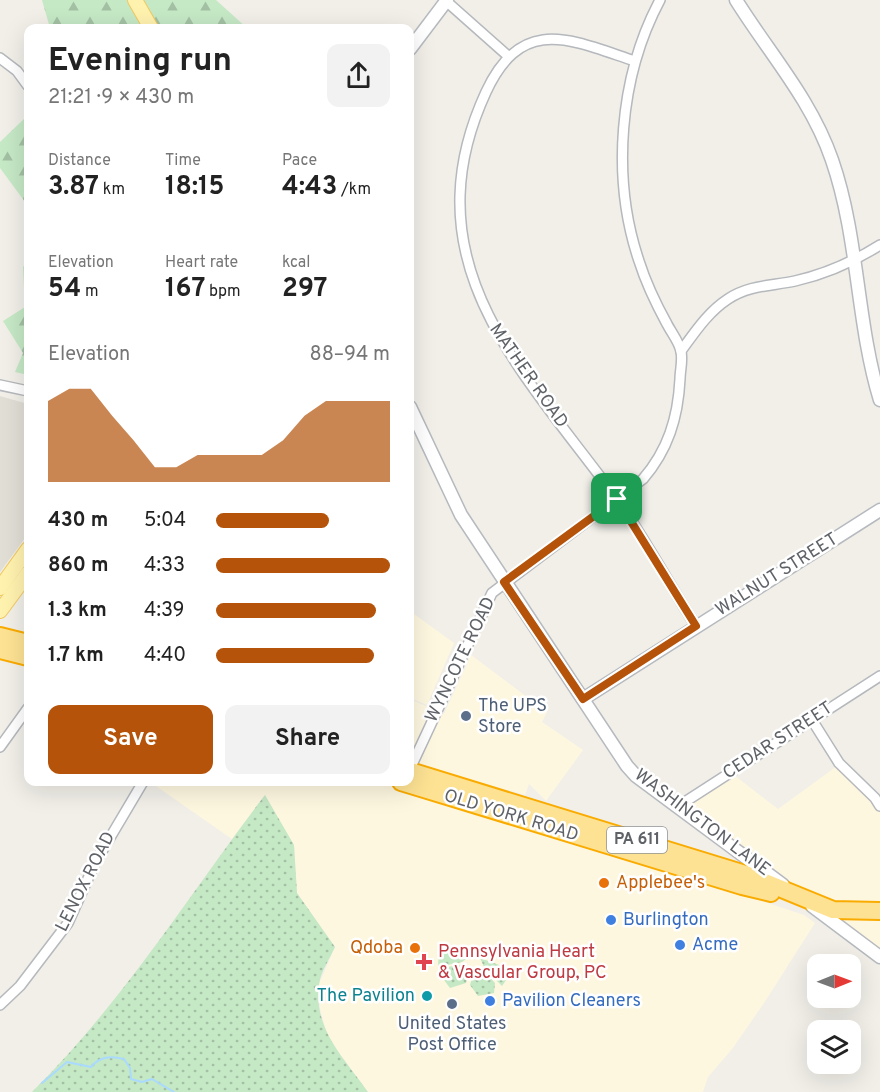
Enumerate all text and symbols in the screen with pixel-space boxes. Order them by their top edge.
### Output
text: Evening run [48,41,232,83]
button: share [327,44,390,107]
text: 21:21 · 9 × 430 m [48,85,194,111]
text: Distance [48,151,111,171]
text: Time [165,151,201,171]
text: Pace [282,151,317,171]
text: 3.87 [48,171,99,204]
text: 18:15 [165,171,224,204]
text: 4:43 [282,171,337,204]
text: km [99,180,125,200]
text: /km [337,180,371,200]
text: Elevation [48,253,114,273]
text: Heart rate [165,253,238,273]
text: kcal [282,253,310,273]
text: 54 [48,273,81,306]
text: 167 [165,273,205,306]
text: 297 [282,273,327,306]
text: m [81,282,98,302]
text: bpm [205,282,241,302]
street label: MATHER ROAD [483,319,573,433]
text: Elevation [48,342,130,368]
text: 88–94 m [309,342,390,368]
pin [591,473,642,524]
icon: arrive [600,482,633,515]
text: 430 m [48,508,108,534]
text: 5:04 [144,508,186,534]
street label: WALNUT STREET [711,528,843,622]
text: 860 m [48,553,109,579]
text: 4:33 [144,553,185,579]
street label: WYNCOTE ROAD [421,594,501,726]
text: 1.3 km [48,598,107,624]
text: 4:39 [144,598,185,624]
text: 1.7 km [48,643,104,669]
text: 4:40 [144,643,186,669]
place label: The UPS Store [478,695,547,739]
street label: CEDAR STREET [719,697,837,785]
button: Save [48,705,213,774]
button: Share [225,705,390,774]
marker: The UPS Store [459,709,473,723]
street label: WASHINGTON LANE [629,764,775,882]
street label: OLD YORK ROAD [441,785,581,847]
road number: PA 611 [607,827,667,853]
street label: LENOX ROAD [51,828,121,936]
place label: Applebee's [616,872,705,895]
marker: Applebee's [597,876,611,890]
place label: Burlington [623,909,709,932]
marker: Burlington [604,913,618,927]
place label: Acme [692,934,738,957]
place label: Qdoba [350,937,403,960]
marker: Acme [673,938,687,952]
marker: Qdoba [408,941,422,955]
place label: Pennsylvania Heart & Vascular Group, PC [438,941,607,985]
marker: Pennsylvania Heart & Vascular Group, PC [415,953,433,971]
north arrow [807,954,861,1008]
map controls [807,954,861,1074]
place label: The Pavilion [317,985,415,1008]
marker: The Pavilion [420,989,434,1003]
place label: Pavilion Cleaners [502,990,641,1013]
marker: Pavilion Cleaners [483,994,497,1008]
marker: United States Post Office [445,997,459,1011]
place label: United States Post Office [397,1013,507,1057]
button: layers [807,1020,861,1074]

